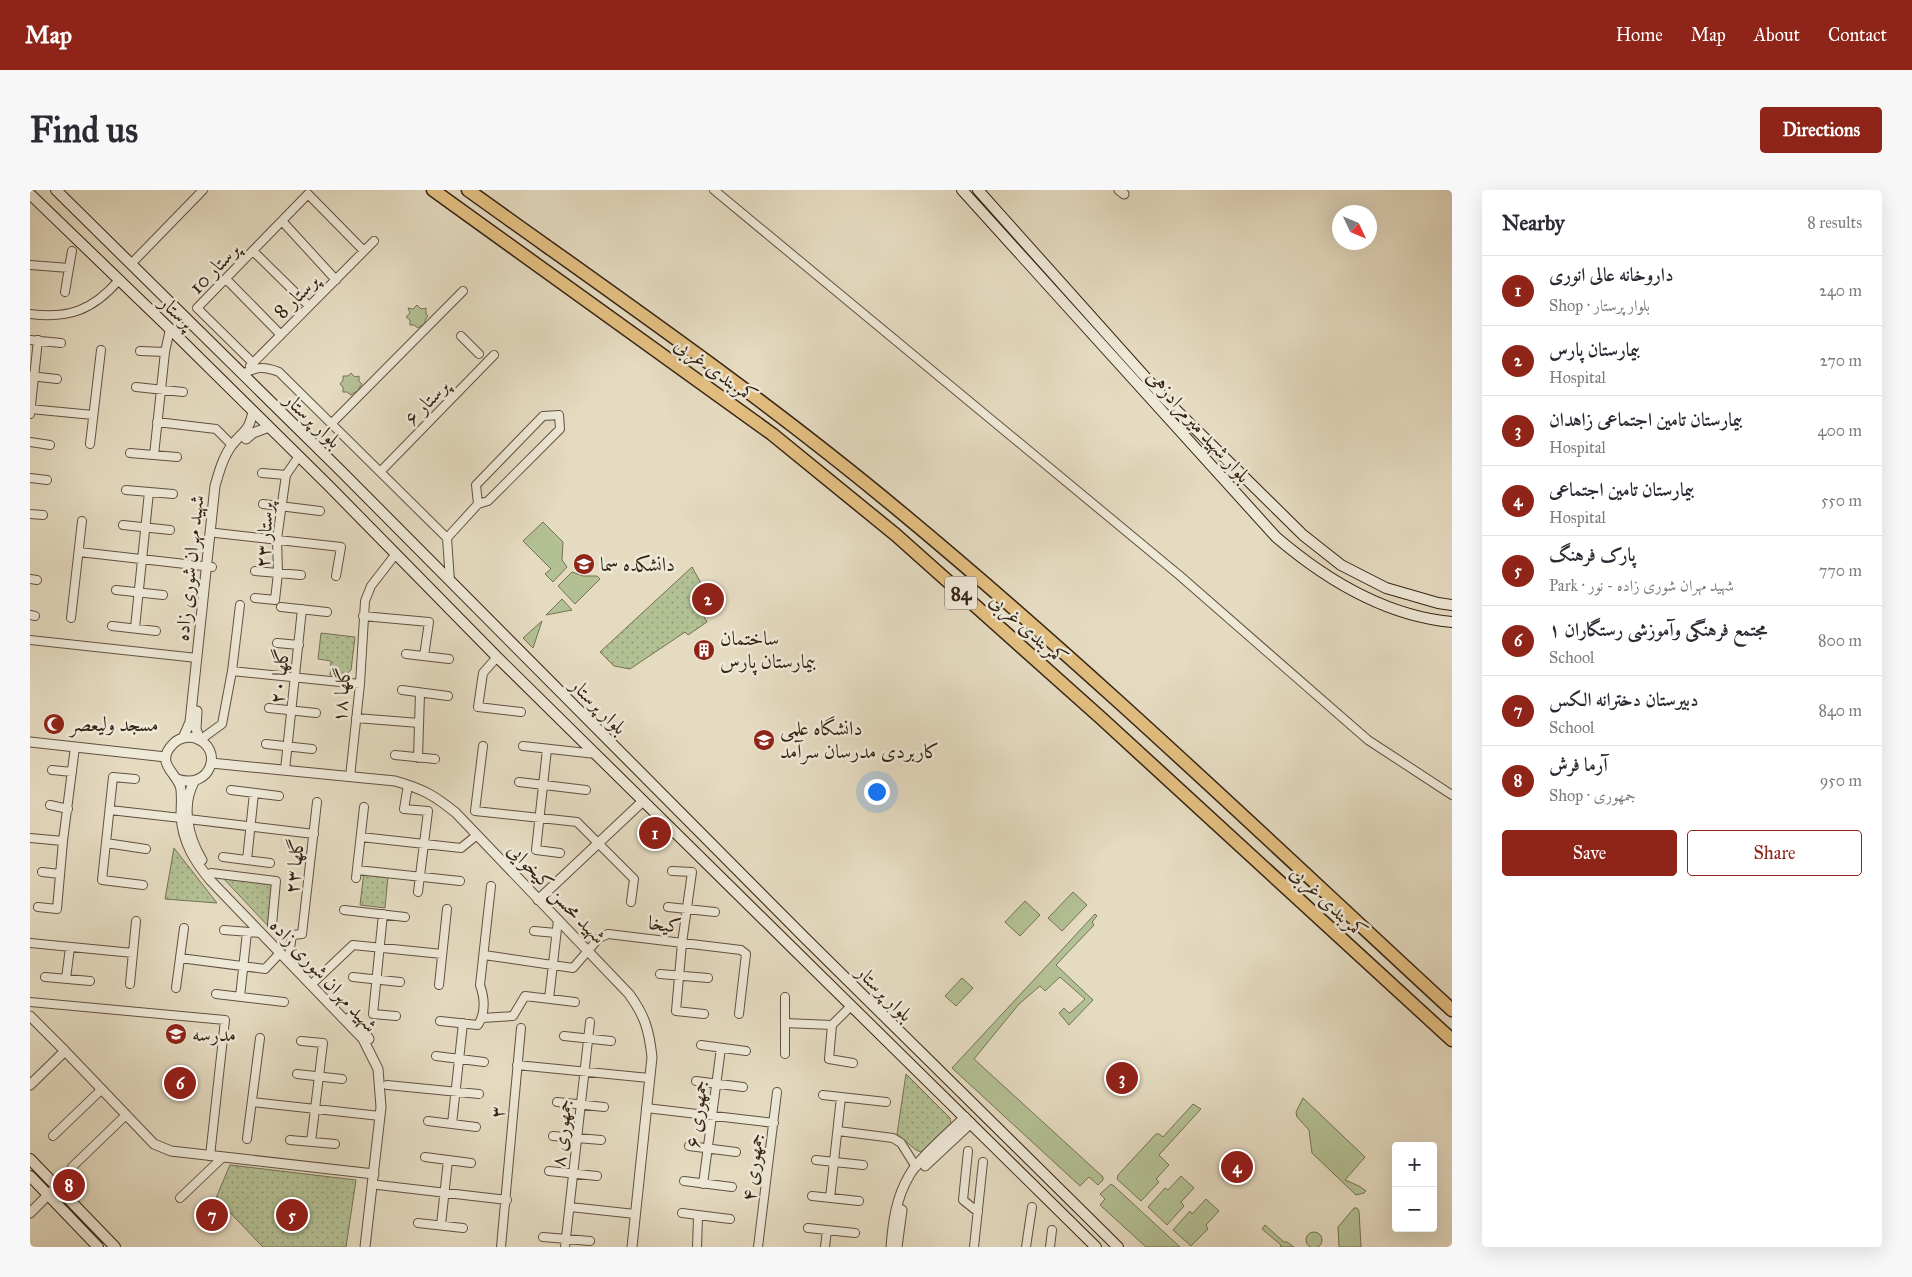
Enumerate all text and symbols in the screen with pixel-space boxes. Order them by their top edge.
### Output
text: Map [25,20,72,50]
text: Home [1616,24,1663,46]
text: Map [1691,24,1726,46]
text: About [1754,24,1800,46]
text: Contact [1828,24,1887,46]
button: Directions [1760,107,1882,153]
text: Find us [30,109,138,152]
north arrow [1332,205,1377,250]
text: Nearby [1502,210,1565,236]
text: 8 results [1807,213,1862,232]
street label: پرستار 10 [184,236,247,300]
text: داروخانه عالی انوری [1549,263,1674,286]
street label: پرستار 8 [269,267,326,325]
text: 1 [1515,281,1521,300]
text: 240 m [1819,281,1862,300]
street label: پرستار [152,289,201,337]
text: Shop · بلوار پرستار [1549,296,1650,315]
street label: کمربندی غربی [668,332,762,410]
text: بیمارستان پارس [1549,338,1640,361]
text: 2 [1514,351,1522,370]
text: 270 m [1820,351,1862,370]
street label: بلوار شهید میرمرادزهی [1141,365,1256,489]
text: Hospital [1549,368,1606,387]
street label: پرستار ۶ [399,372,457,431]
street label: بلوار پرستار [277,386,347,454]
text: بیمارستان تامین اجتماعی زاهدان [1549,408,1742,431]
text: 3 [1515,421,1521,440]
text: 400 m [1818,421,1862,440]
text: Hospital [1549,438,1606,457]
text: بیمارستان تامین اجتماعی [1549,478,1694,501]
text: 4 [1514,491,1522,510]
text: 550 m [1821,491,1862,510]
street label: شهید مهران شوری زاده [169,494,210,642]
street label: پرستار ۲۳ [250,499,280,569]
text: Hospital [1549,508,1606,527]
text: پارک فرهنگ [1549,543,1636,566]
school or university icon: دانشکده سما [572,552,596,576]
place label: دانشکده سما [600,552,675,576]
text: 5 [1514,561,1522,580]
text: 770 m [1819,561,1862,580]
road number: 84 [945,576,977,609]
text: Park · شهید مهران شوری زاده - نور [1549,576,1734,595]
pin: 2 [692,580,724,618]
street label: کمربندی غربی [983,588,1073,672]
text: مجتمع فرهنگی وآموزشی رستگاران ۱ [1549,618,1767,641]
place label: ساختمان بیمارستان پارس [720,626,816,676]
text: 6 [1514,631,1522,650]
text: 800 m [1818,631,1862,650]
building icon: ساختمان بیمارستان پارس [692,638,716,662]
street label: گلها ۲۰ [264,647,294,705]
text: School [1549,648,1594,667]
street label: گلها ۱۸ [327,666,355,724]
street label: بلوار پرستار [563,671,632,741]
text: دبیرستان دخترانه الکس [1549,688,1699,711]
text: 7 [1514,701,1522,720]
text: 840 m [1818,701,1862,720]
mosque icon: مسجد ولیعصر [42,712,66,736]
place label: مسجد ولیعصر [68,712,159,738]
place label: دانشگاه علمی کاربردی مدرسان سرآمد [780,715,940,765]
text: School [1549,718,1594,737]
school or university icon: دانشگاه علمی کاربردی مدرسان سرآمد [752,728,776,752]
text: آرما فرش [1549,753,1608,776]
text: 8 [1514,771,1522,790]
text: 950 m [1820,771,1862,790]
your location [864,779,890,805]
text: Shop · جمهوری [1549,786,1636,805]
pin: 1 [639,814,671,852]
button: Save [1502,830,1677,876]
button: Share [1687,830,1862,876]
street label: گلها ۲۳ [279,837,309,895]
street label: شهید محسن کیخوایی [501,838,611,950]
street label: کمربندی غربی [1284,860,1372,946]
street label: کیخا [647,910,683,938]
street label: شهید مهران شوری زاده [264,913,383,1038]
street label: بلوار پرستار [849,958,918,1028]
school or university icon: مدرسه [164,1022,188,1046]
place label: مدرسه [192,1022,236,1046]
pin: 3 [1106,1059,1138,1097]
pin: 6 [164,1064,196,1102]
street label: جمهوری ۶ [680,1079,713,1150]
street label: جمهوری ۸ [545,1098,578,1168]
street label: ۳ [485,1105,509,1119]
street label: جمهوری ۴ [736,1132,769,1203]
map controls [1392,1142,1437,1232]
button: + [1392,1142,1437,1187]
pin: 4 [1221,1148,1253,1186]
pin: 8 [53,1166,85,1204]
button: − [1392,1187,1437,1232]
pin: 7 [196,1196,228,1234]
pin: 5 [276,1196,308,1234]

